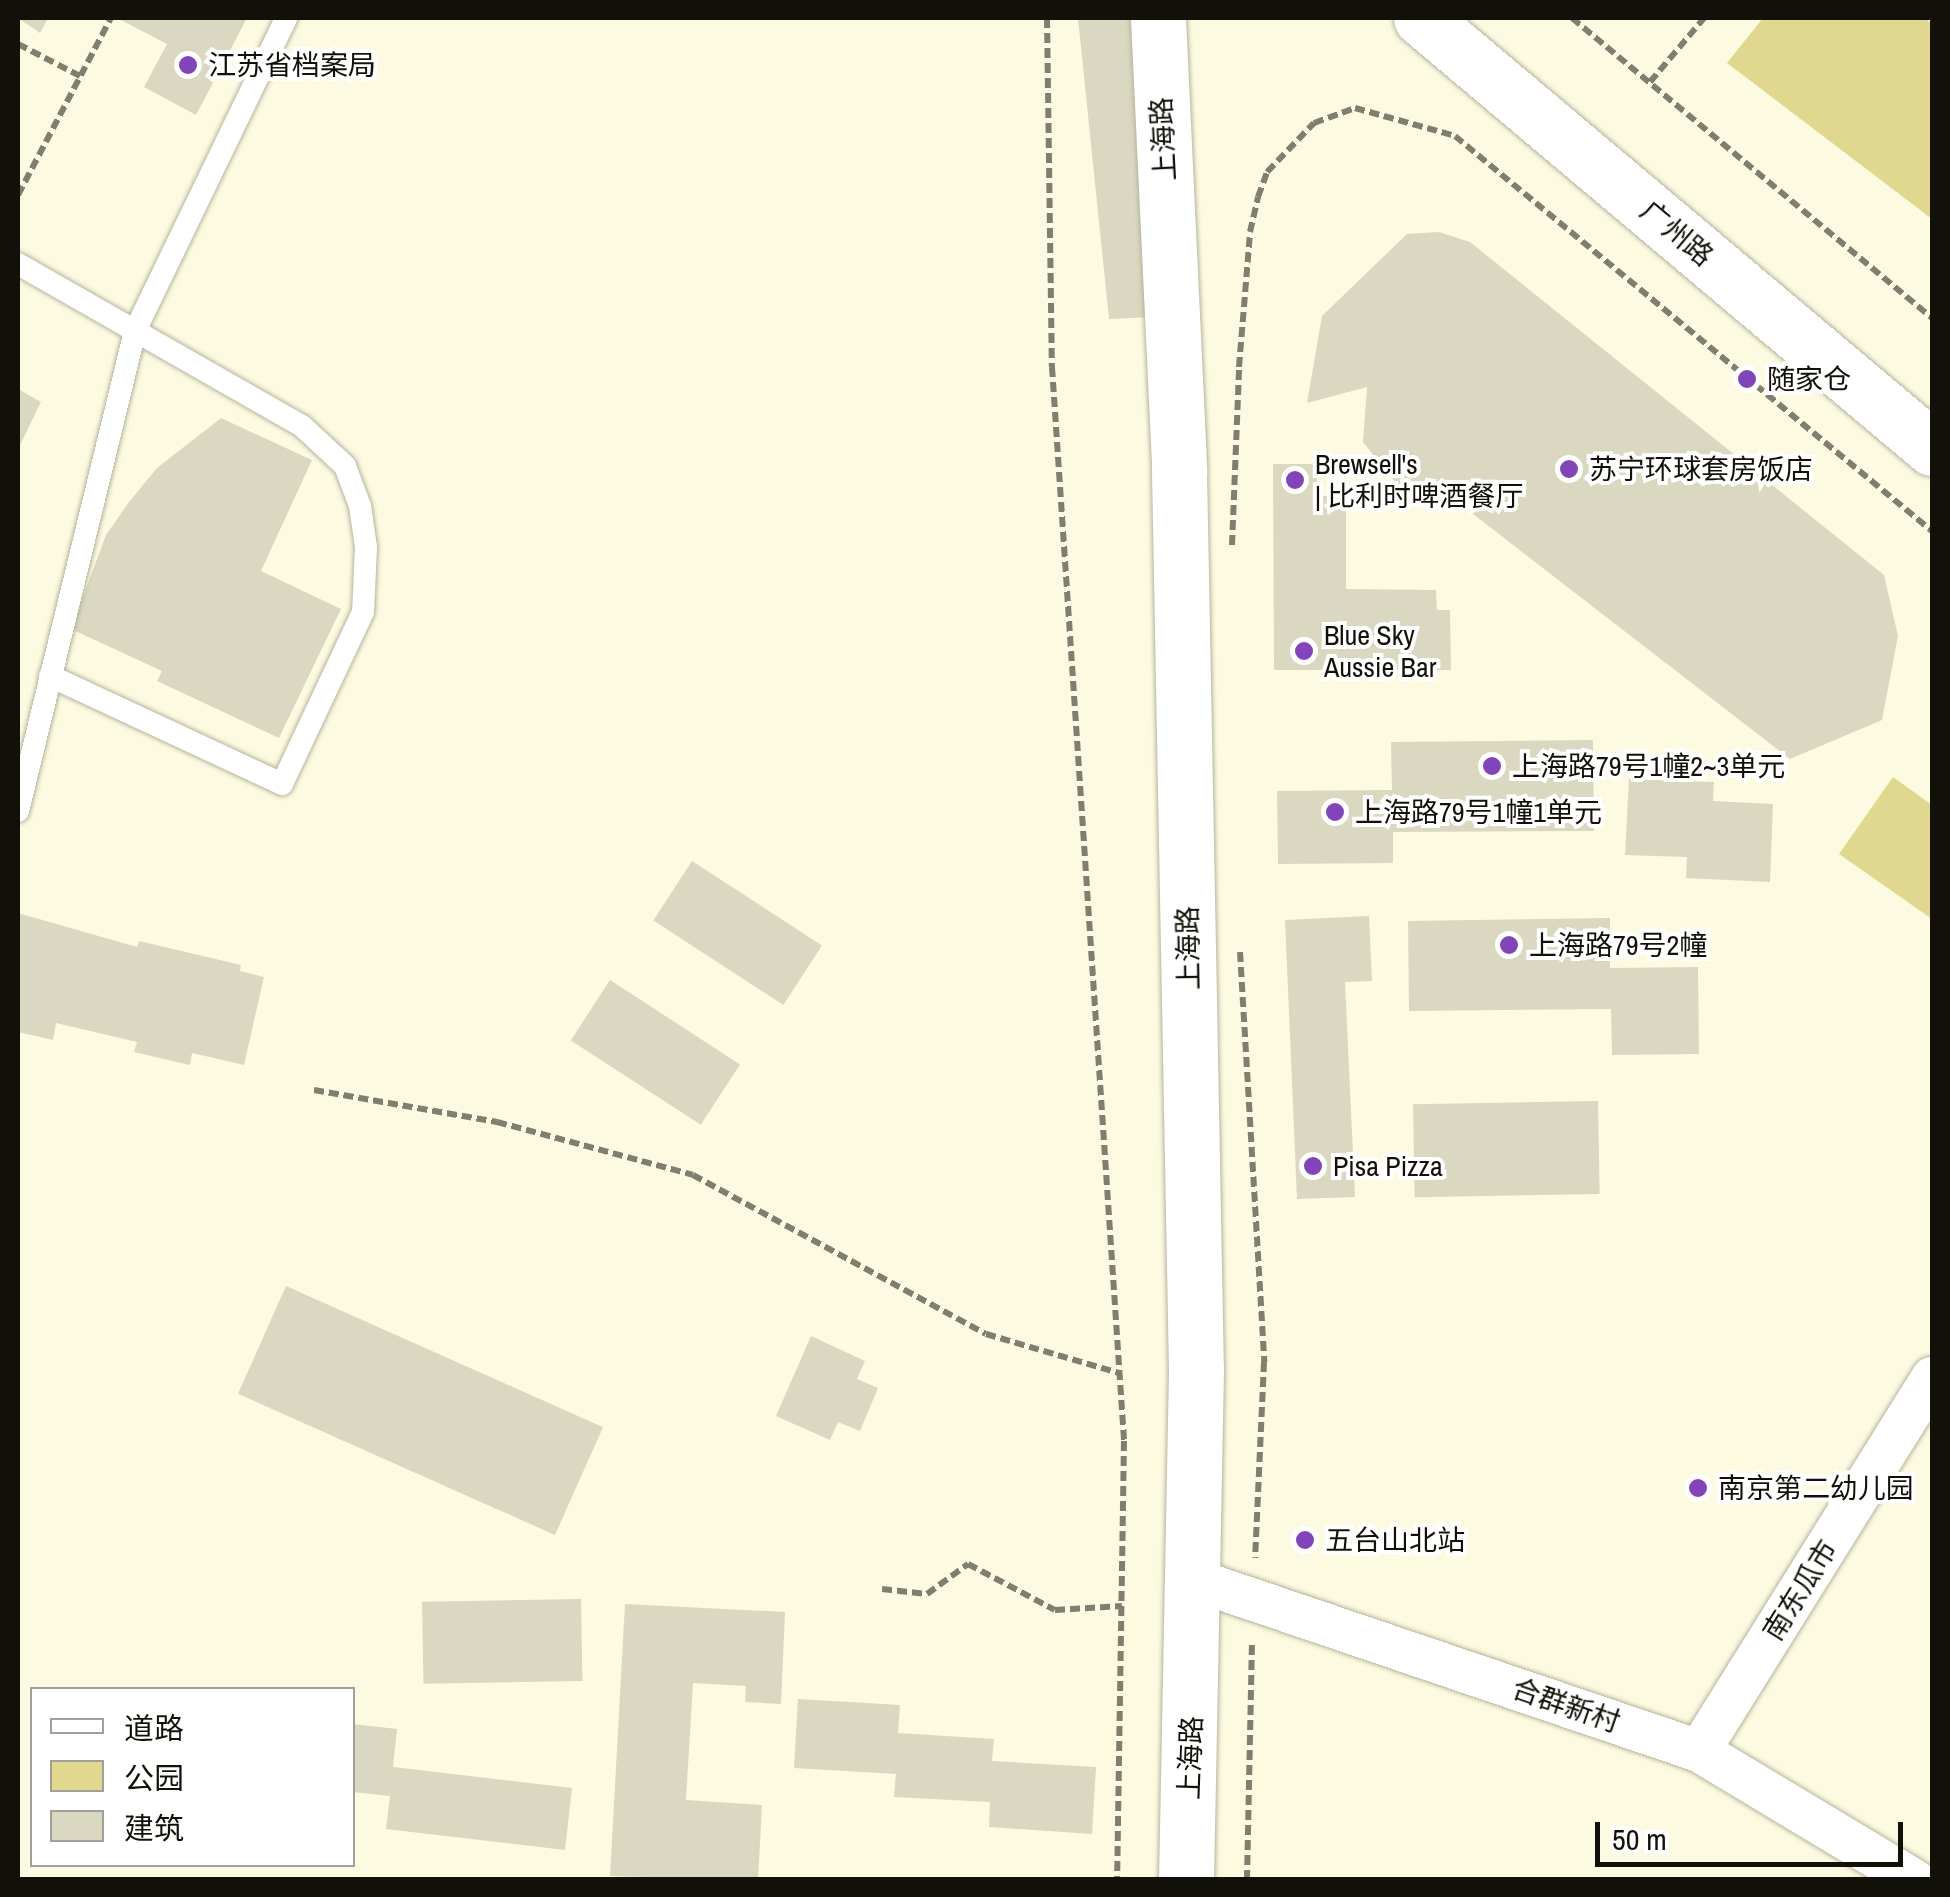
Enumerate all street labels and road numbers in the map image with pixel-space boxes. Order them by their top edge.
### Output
street label: 上海路 [1144,96,1182,182]
street label: 广州路 [1634,193,1720,273]
street label: 上海路 [1170,906,1206,990]
street label: 南东瓜市 [1756,1534,1844,1646]
street label: 合群新村 [1508,1671,1624,1739]
street label: 上海路 [1172,1715,1208,1801]

